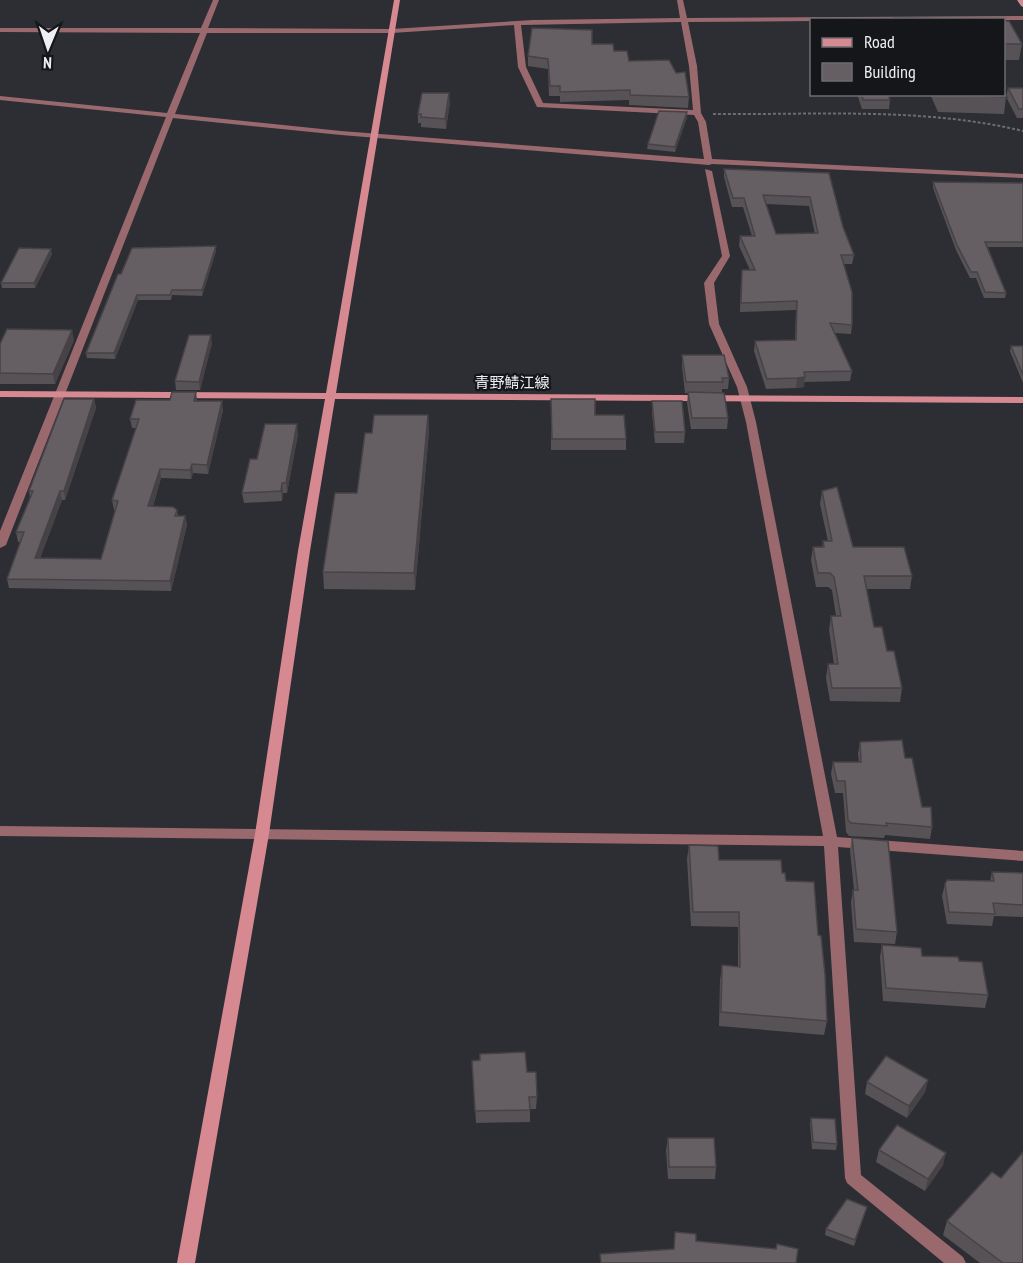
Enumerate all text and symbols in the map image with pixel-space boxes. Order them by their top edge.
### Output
north arrow [18,18,78,78]
legend [810,18,1005,96]
text: Road [864,30,895,53]
text: N [43,53,52,73]
text: Building [864,60,916,83]
street label: 青野鯖江線 [474,373,550,392]

